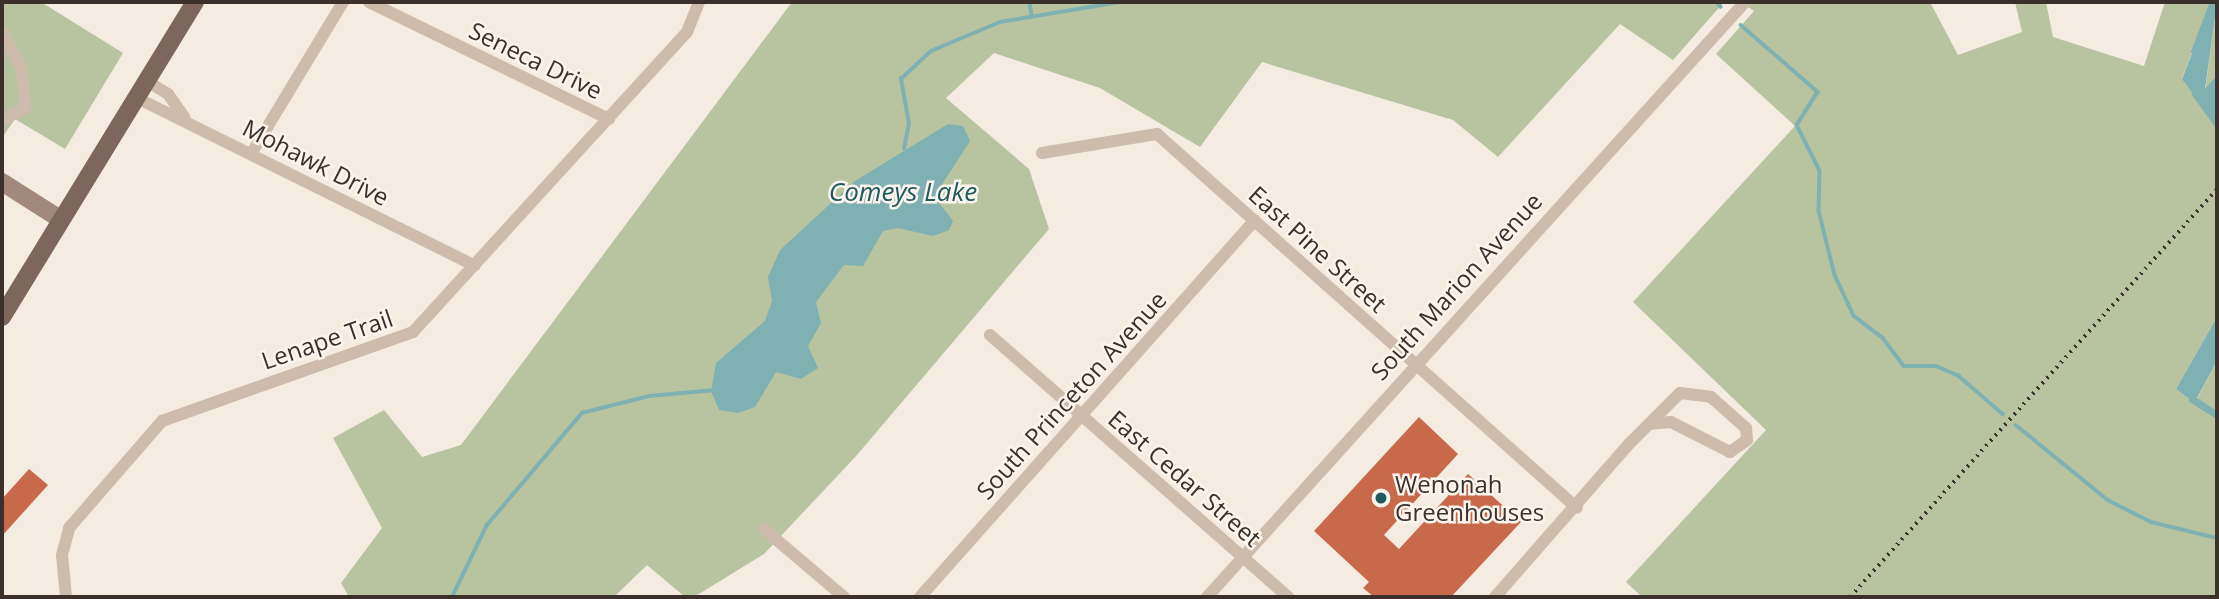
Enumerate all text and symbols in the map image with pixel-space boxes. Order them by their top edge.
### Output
street label: Seneca Drive [465,15,607,105]
street label: Mohawk Drive [238,113,394,211]
water label: Comeys Lake [829,176,977,208]
street label: East Pine Street [1243,180,1393,318]
street label: South Marion Avenue [1364,187,1548,385]
street label: South Princeton Avenue [970,285,1172,505]
street label: Lenape Trail [258,303,396,375]
street label: East Cedar Street [1103,404,1267,552]
place label: Wenonah Greenhouses [1395,470,1544,526]
marker: Wenonah Greenhouses [1373,490,1389,506]

